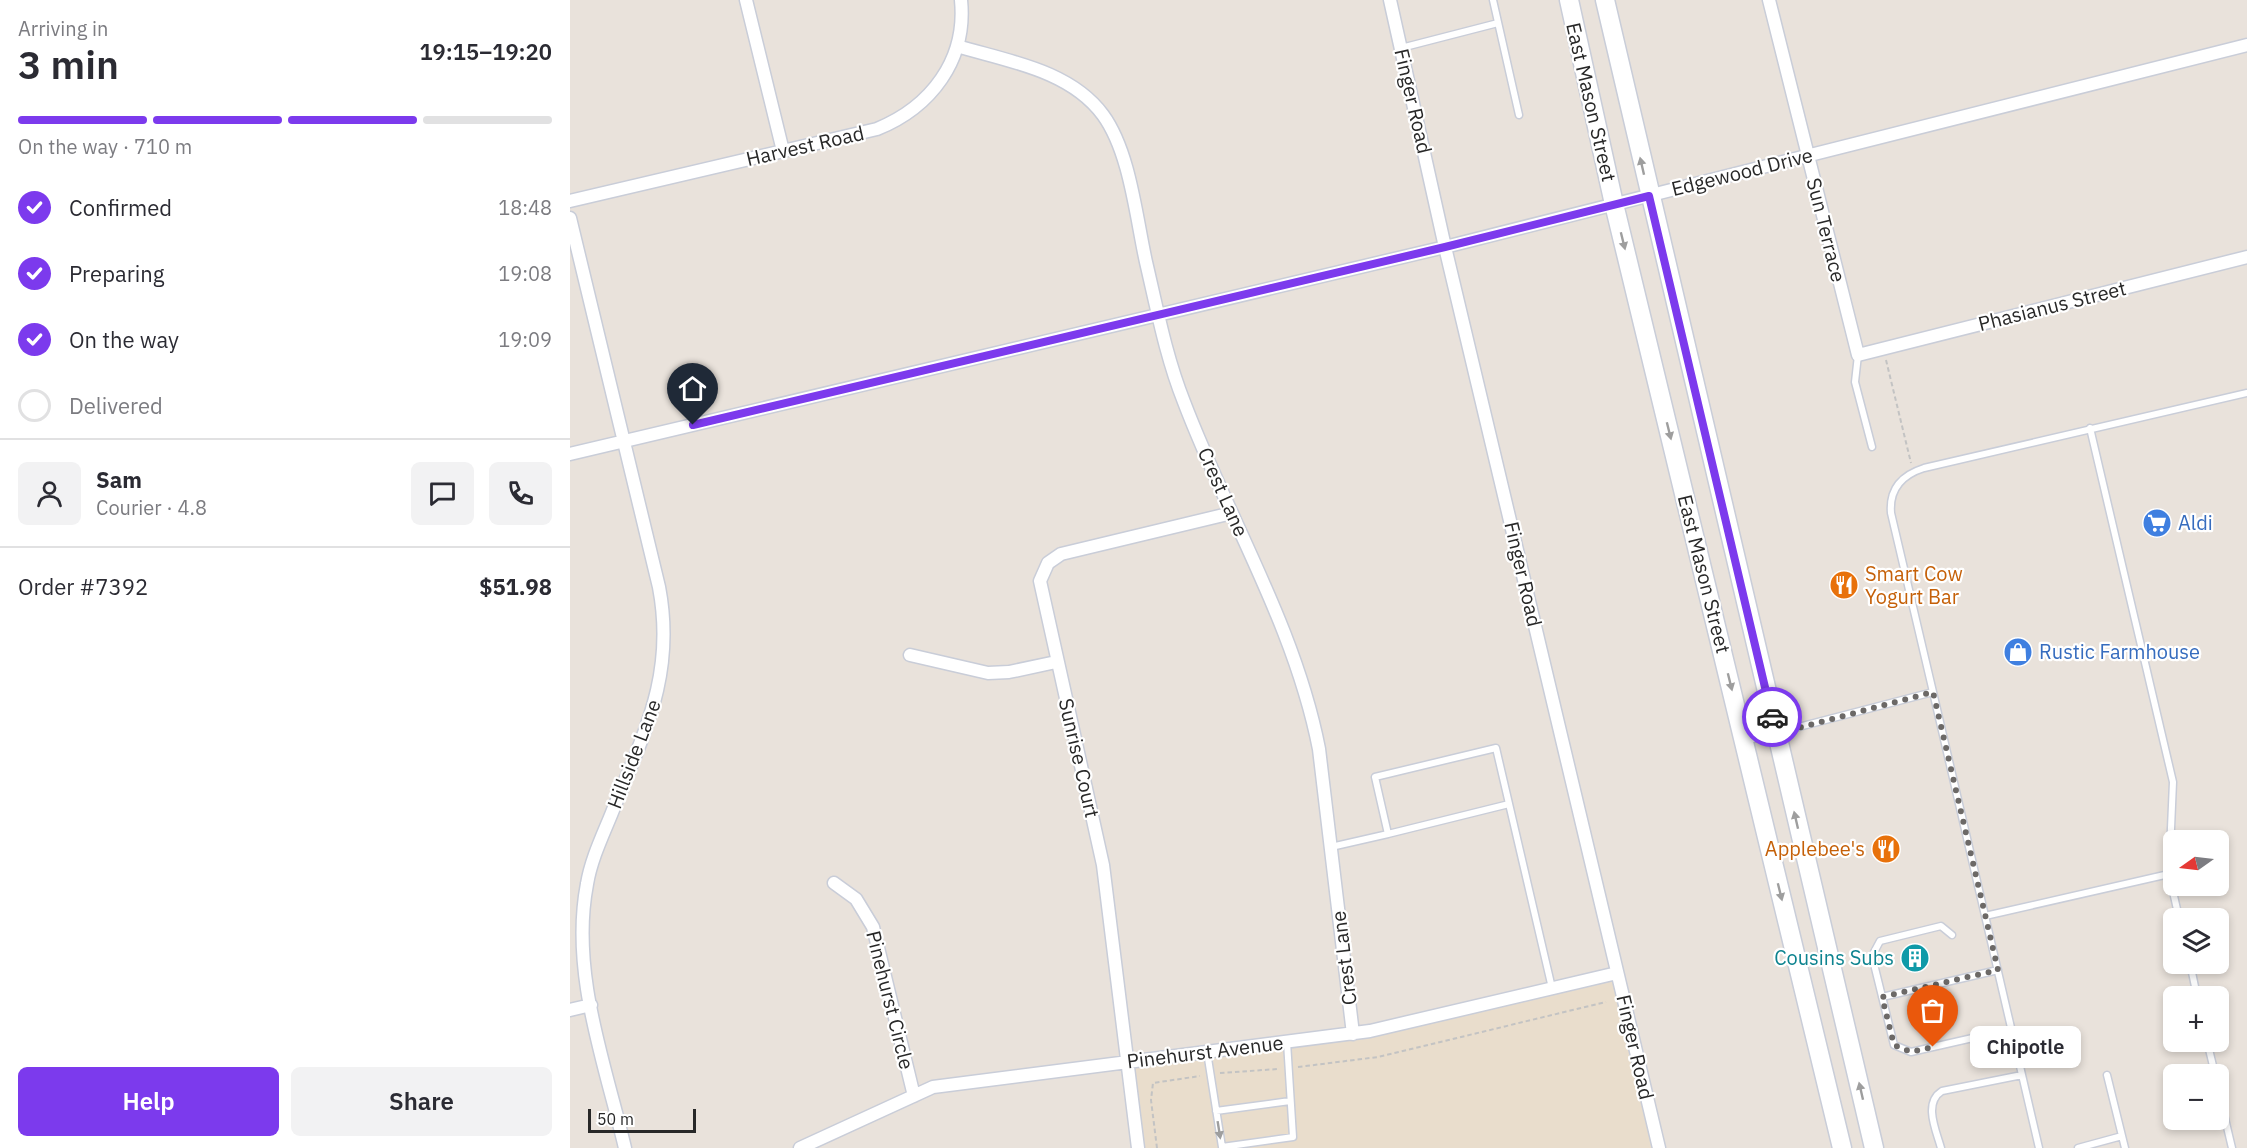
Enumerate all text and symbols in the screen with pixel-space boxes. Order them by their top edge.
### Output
text: Arriving in [18,15,108,42]
street label: East Mason Street [1560,20,1623,184]
text: 19:15–19:20 [419,37,552,66]
text: 3 min [18,39,119,90]
street label: Finger Road [1388,46,1439,156]
street label: Harvest Road [743,119,867,172]
text: On the way · 710 m [18,133,192,160]
street label: Edgewood Drive [1668,141,1815,202]
one-way arrow [1637,156,1646,175]
street label: Sun Terrace [1801,175,1852,285]
icon: check [18,191,51,224]
text: Confirmed [69,193,172,222]
text: 18:48 [498,194,552,221]
one-way arrow [1619,232,1629,251]
icon: check [18,257,51,290]
text: Preparing [69,259,164,288]
text: 19:08 [498,260,552,287]
street label: Phasianus Street [1975,274,2129,337]
icon: check [18,323,51,356]
text: On the way [69,325,179,354]
text: 19:09 [498,326,552,353]
pin [667,363,718,425]
icon: home [676,372,709,405]
text: Delivered [69,391,163,420]
one-way arrow [1665,422,1675,440]
street label: Crest Lane [1192,443,1255,541]
button: person [18,462,81,525]
button: chat [411,462,474,525]
button: phone [489,462,552,525]
text: Sam [96,465,142,494]
street label: East Mason Street [1672,492,1737,656]
text: Courier · 4.8 [96,494,207,521]
supermarket icon: Aldi [2141,507,2173,539]
place label: Aldi [2178,509,2213,536]
street label: Finger Road [1498,519,1549,629]
place label: Smart Cow Yogurt Bar [1865,560,1963,610]
restaurant icon: Smart Cow Yogurt Bar [1828,569,1860,601]
text: Order #7392 [18,572,148,601]
text: $51.98 [479,572,552,601]
shop icon: Rustic Farmhouse [2002,636,2034,668]
place label: Rustic Farmhouse [2039,638,2200,665]
one-way arrow [1725,673,1735,691]
courier [1742,687,1802,747]
street label: Hillside Lane [600,695,667,812]
street label: Sunrise Court [1053,696,1106,820]
icon: car [1756,701,1789,734]
one-way arrow [1791,810,1800,829]
north arrow [2163,830,2229,896]
map controls [2163,830,2229,1130]
restaurant icon: Applebee's [1870,833,1902,865]
place label: Applebee's [1765,835,1865,862]
one-way arrow [1776,883,1786,901]
button: layers [2163,908,2229,974]
street label: Crest Lane [1324,909,1363,1007]
street label: Pinehurst Circle [860,928,921,1072]
building icon: Cousins Subs [1899,942,1931,974]
place label: Cousins Subs [1774,944,1894,971]
pin [1907,985,1958,1047]
button: + [2163,986,2229,1052]
street label: Finger Road [1610,992,1661,1102]
icon: bag [1916,994,1949,1027]
callout: Chipotle [1969,1026,2080,1068]
street label: Pinehurst Avenue [1125,1028,1285,1075]
text: Chipotle [1987,1033,2064,1060]
button: − [2163,1064,2229,1130]
button: Help [18,1067,279,1136]
button: Share [291,1067,552,1136]
one-way arrow [1855,1082,1865,1100]
scale bar [588,1106,696,1134]
text: 50 m [597,1109,634,1129]
one-way arrow [1215,1121,1224,1140]

